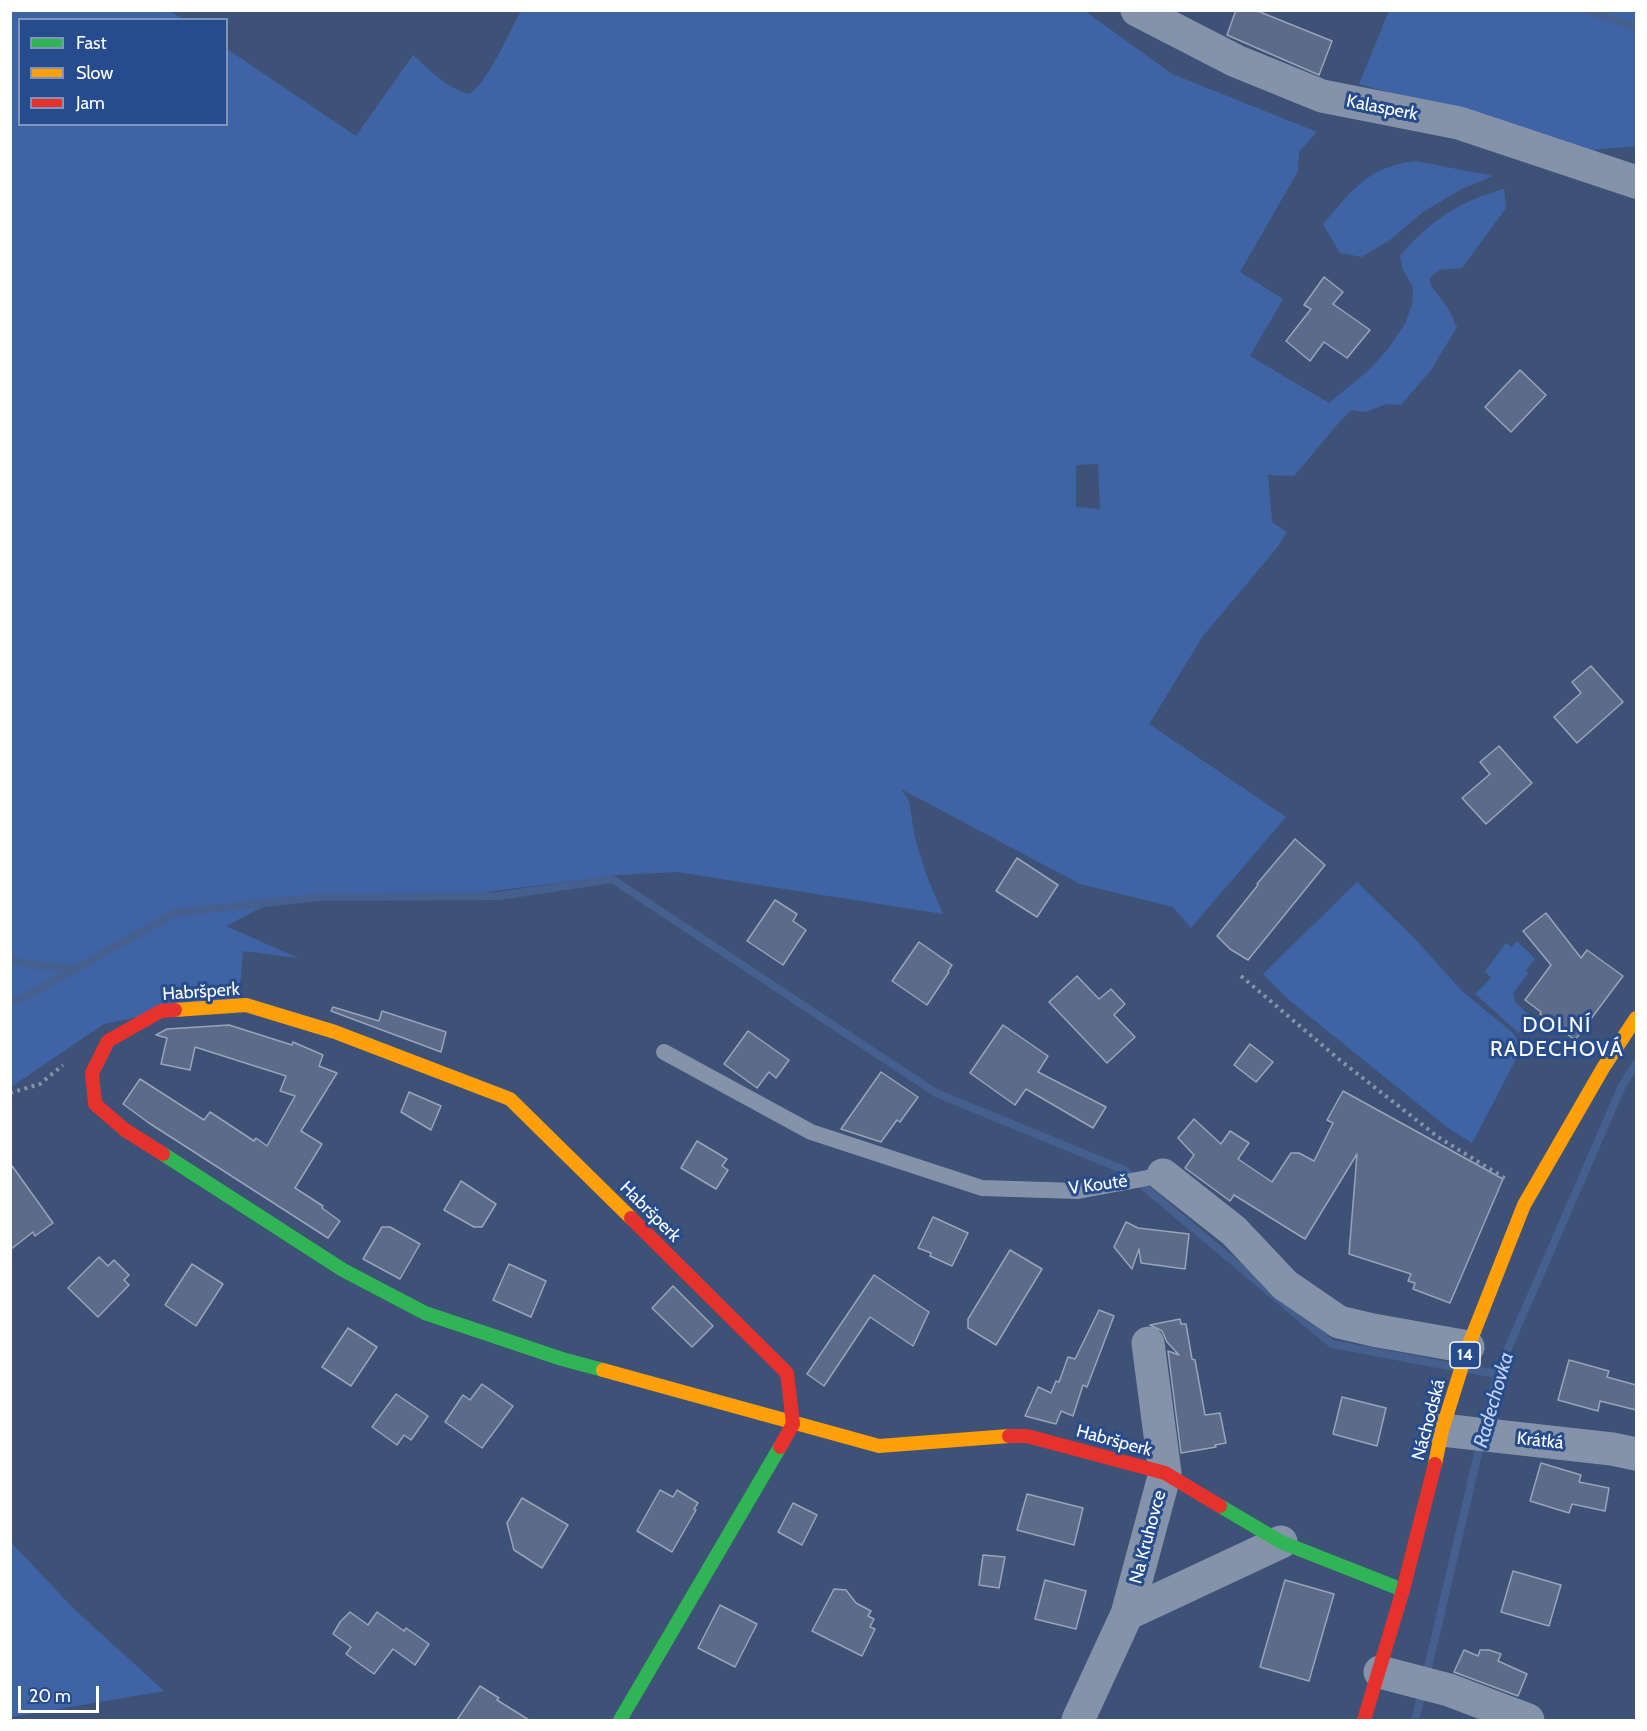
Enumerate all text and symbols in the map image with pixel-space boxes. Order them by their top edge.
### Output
legend [18,18,228,126]
text: Fast [76,32,107,54]
text: Slow [76,62,113,84]
street label: Kalasperk [1345,91,1419,125]
text: Jam [76,92,105,114]
street label: Habršperk [162,979,240,1005]
district label: DOLNÍ RADECHOVÁ [1490,1013,1624,1063]
street label: V Koutě [1067,1170,1129,1200]
street label: Habršperk [615,1177,685,1247]
road number: 14 [1450,1342,1480,1368]
water label: Radechovka [1469,1350,1519,1450]
street label: Náchodská [1408,1377,1450,1463]
street label: Habršperk [1074,1421,1154,1461]
street label: Krátká [1516,1428,1564,1454]
street label: Na Kruhovce [1125,1488,1171,1586]
scale bar [21,1674,102,1712]
text: 20 m [29,1685,71,1707]

